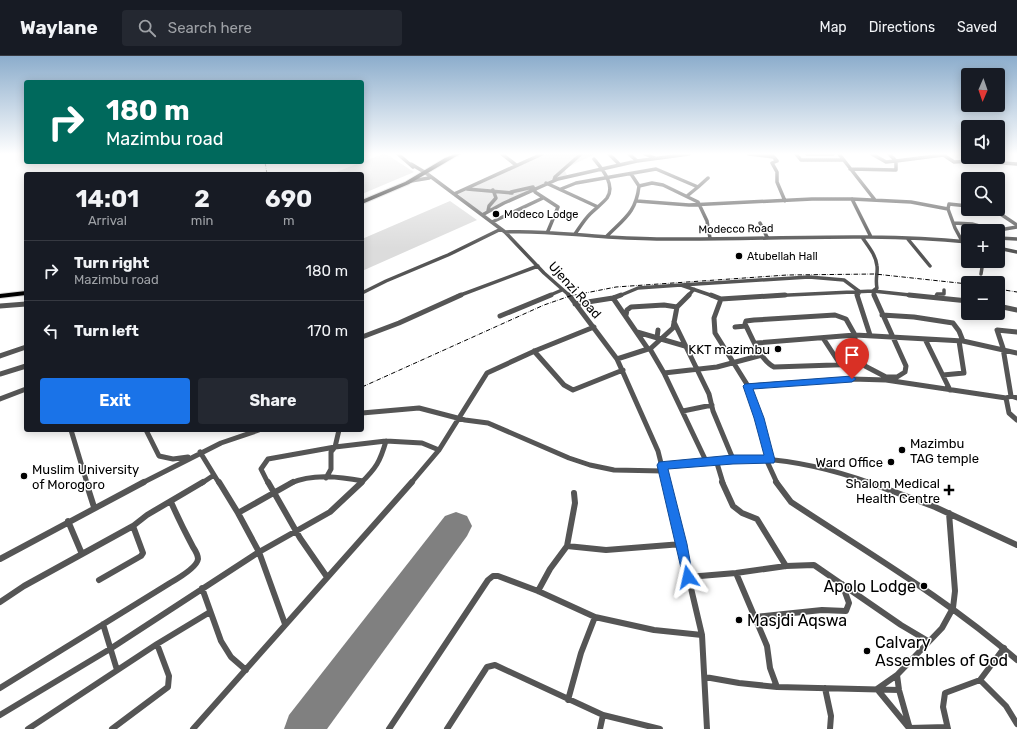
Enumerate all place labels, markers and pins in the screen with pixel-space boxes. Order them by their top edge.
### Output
place label: Modeco Lodge [504,208,579,221]
marker: Modeco Lodge [491,209,501,219]
place label: Atubellah Hall [747,250,818,263]
marker: Atubellah Hall [734,251,744,261]
pin [835,338,869,379]
place label: KKT mazimbu [688,342,770,357]
marker: KKT mazimbu [773,344,783,354]
place label: Mazimbu TAG temple [910,436,979,466]
marker: Mazimbu TAG temple [897,445,907,455]
place label: Ward Office [816,455,883,470]
marker: Ward Office [886,457,896,467]
place label: Muslim University of Morogoro [32,462,139,493]
marker: Muslim University of Morogoro [19,471,29,481]
place label: Shalom Medical Health Centre [845,476,940,506]
marker: Shalom Medical Health Centre [943,484,955,496]
place label: Apolo Lodge [824,577,916,596]
marker: Apolo Lodge [919,581,929,591]
place label: Masjdi Aqswa [747,611,847,630]
marker: Masjdi Aqswa [734,615,744,625]
place label: Calvary Assembles of God [875,633,1008,670]
marker: Calvary Assembles of God [862,646,872,656]

